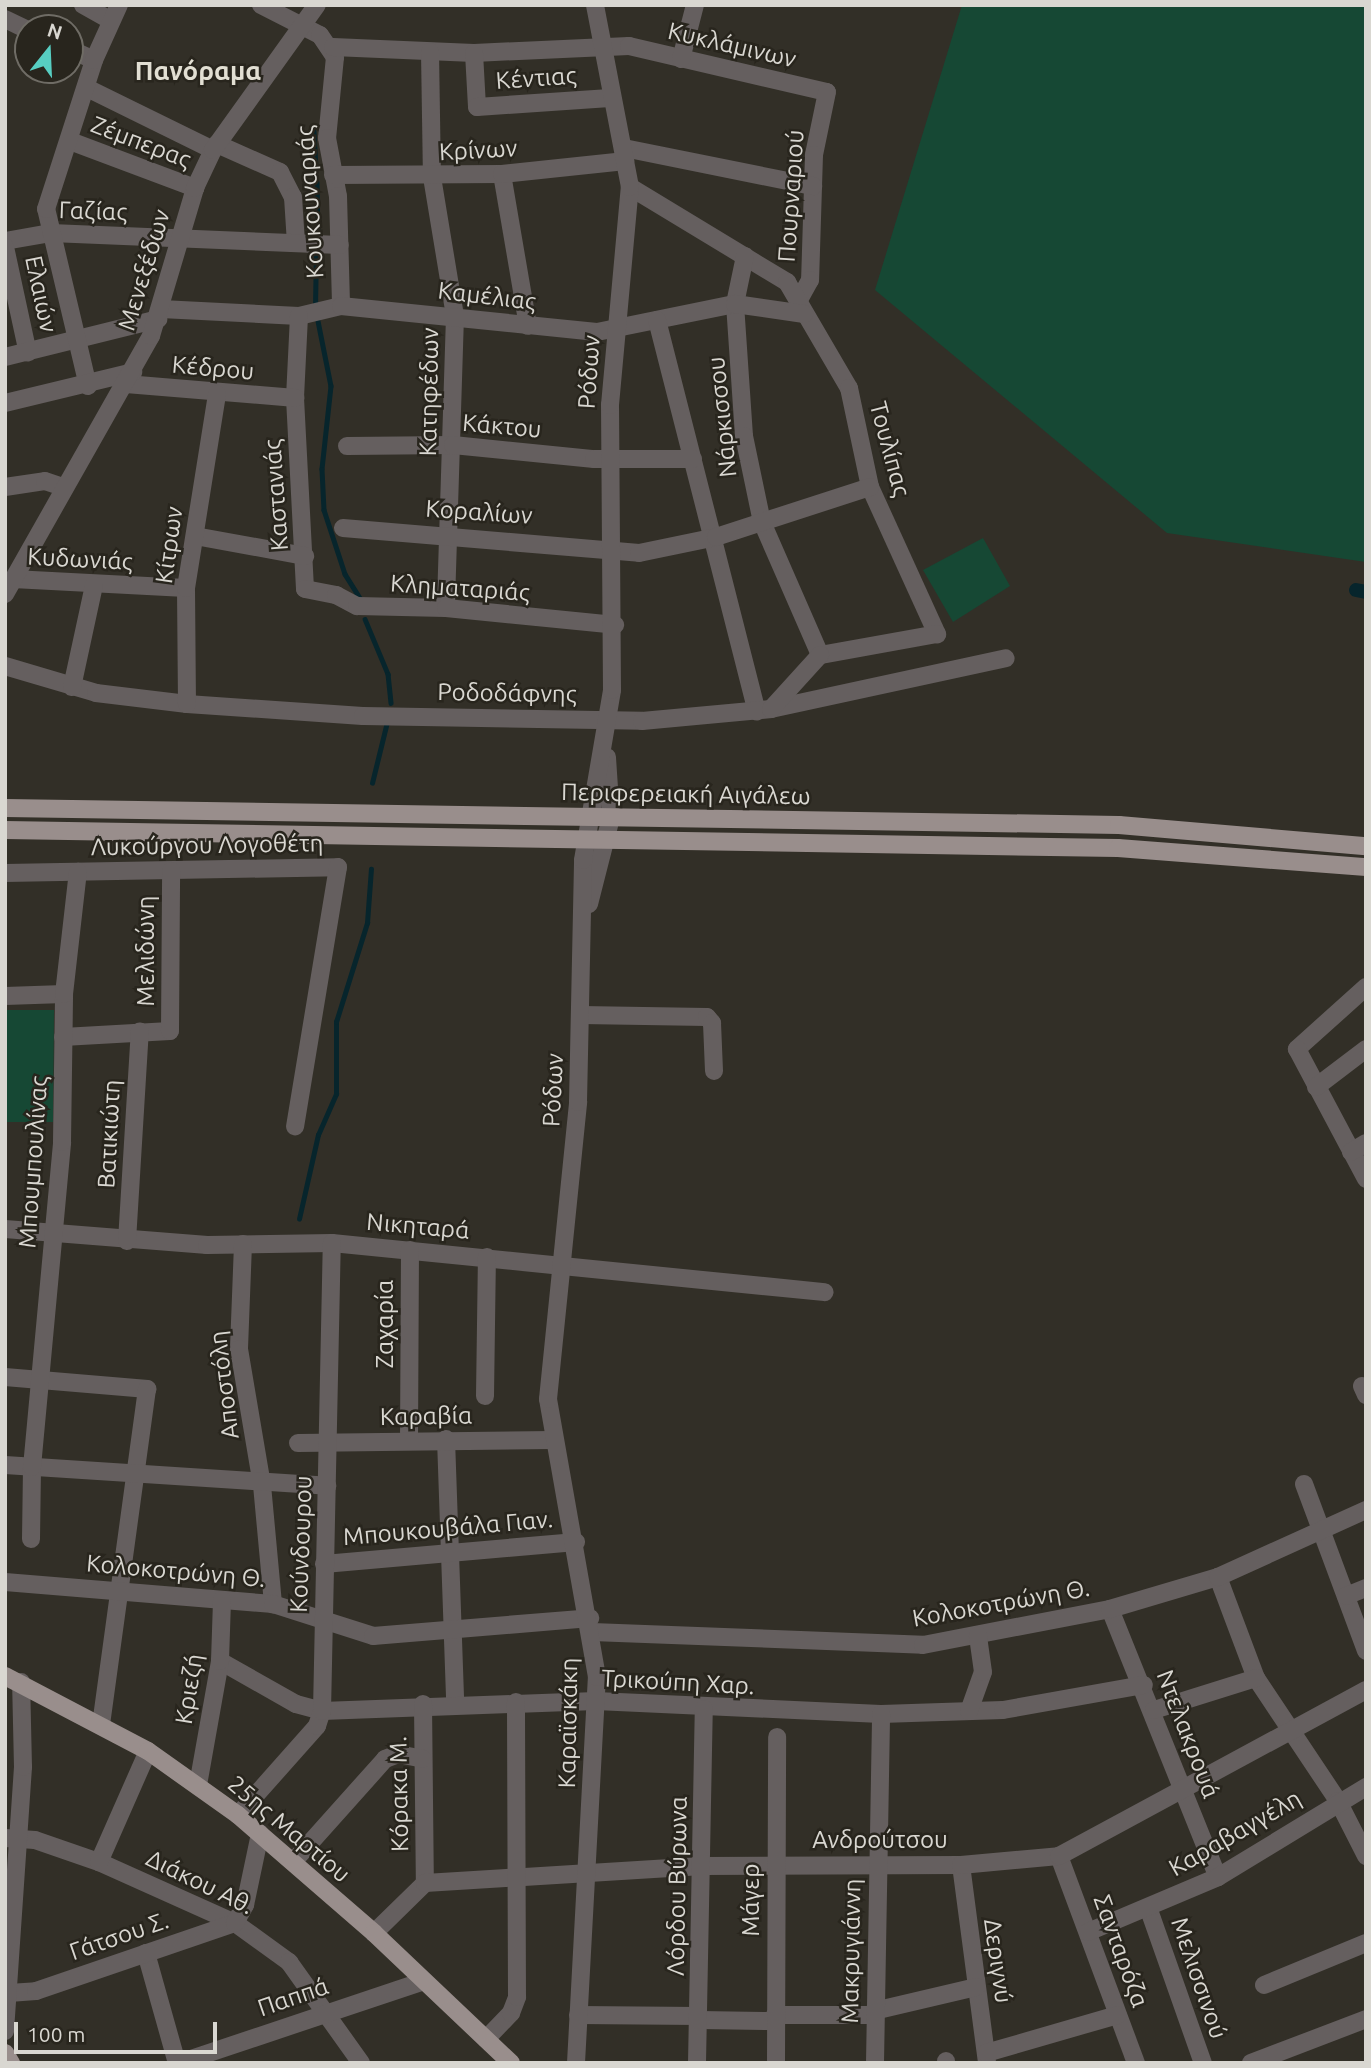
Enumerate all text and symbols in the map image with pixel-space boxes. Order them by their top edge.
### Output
north arrow [14,14,84,84]
street label: Κυκλάμινων [665,16,799,74]
text: N [45,18,65,44]
district label: Πανόραμα [135,55,261,87]
street label: Κέντιας [495,61,577,95]
street label: Ζέμπερας [87,110,195,174]
street label: Κουκουναριάς [290,125,330,279]
street label: Πουρναριού [772,129,810,263]
street label: Κρίνων [438,134,518,166]
street label: Γαζίας [58,195,128,227]
street label: Μενεξέδων [112,206,176,334]
street label: Ελαιών [19,253,63,335]
street label: Καμέλιας [436,276,538,316]
street label: Κατηφέδων [413,327,445,457]
street label: Ρόδων [572,334,606,410]
street label: Κέδρου [171,350,255,386]
street label: Νάρκισσου [701,355,743,479]
street label: Τουλίπας [864,398,916,500]
street label: Κάκτου [461,408,543,444]
street label: Καστανιάς [258,438,294,552]
street label: Κοραλίων [425,494,533,530]
street label: Κίτρων [149,505,189,585]
street label: Κυδωνιάς [27,542,133,576]
street label: Κληματαριάς [389,569,531,607]
street label: Ροδοδάφνης [437,677,577,709]
street label: Περιφερειακή Αιγάλεω [561,777,811,811]
street label: Λυκούργου Λογοθέτη [91,829,323,861]
street label: Μελιδώνη [132,896,160,1006]
street label: Ρόδων [537,1052,569,1128]
street label: Μπουμπουλίνας [13,1075,53,1249]
street label: Βατικιώτη [92,1079,126,1189]
street label: Νικηταρά [365,1207,471,1245]
street label: Ζαχαρία [371,1280,399,1368]
street label: Αποστόλη [203,1329,245,1441]
street label: Καραβία [380,1401,472,1431]
street label: Κούνδουρου [284,1475,318,1613]
street label: Μπουκουβάλα Γιαν. [342,1504,554,1552]
street label: Κολοκοτρώνη Θ. [85,1549,267,1593]
street label: Κολοκοτρώνη Θ. [910,1573,1092,1633]
street label: Κριεζή [169,1652,209,1726]
street label: Καραϊσκάκη [552,1657,584,1789]
street label: Τρικούπη Χαρ. [601,1664,755,1700]
street label: Ντελακρουά [1150,1666,1226,1802]
street label: Κόρακα Μ. [384,1736,414,1852]
street label: 25ης Μαρτίου [222,1769,356,1889]
street label: Καραβαγγέλη [1164,1784,1306,1882]
street label: Λόρδου Βύρωνα [661,1796,693,1976]
street label: Ανδρούτσου [812,1826,948,1854]
street label: Διάκου Αθ. [141,1844,259,1920]
street label: Μάγερ [737,1863,765,1937]
street label: Μακρυγιάννη [835,1878,867,2024]
street label: Σανταρόζα [1087,1891,1155,2011]
street label: Γάτσου Σ. [66,1906,172,1966]
street label: Μελισσινού [1165,1914,1233,2042]
street label: Δεριγνύ [978,1917,1018,2005]
street label: Παππά [254,1972,332,2022]
scale bar [18,2008,220,2052]
text: 100 m [27,2022,85,2046]

